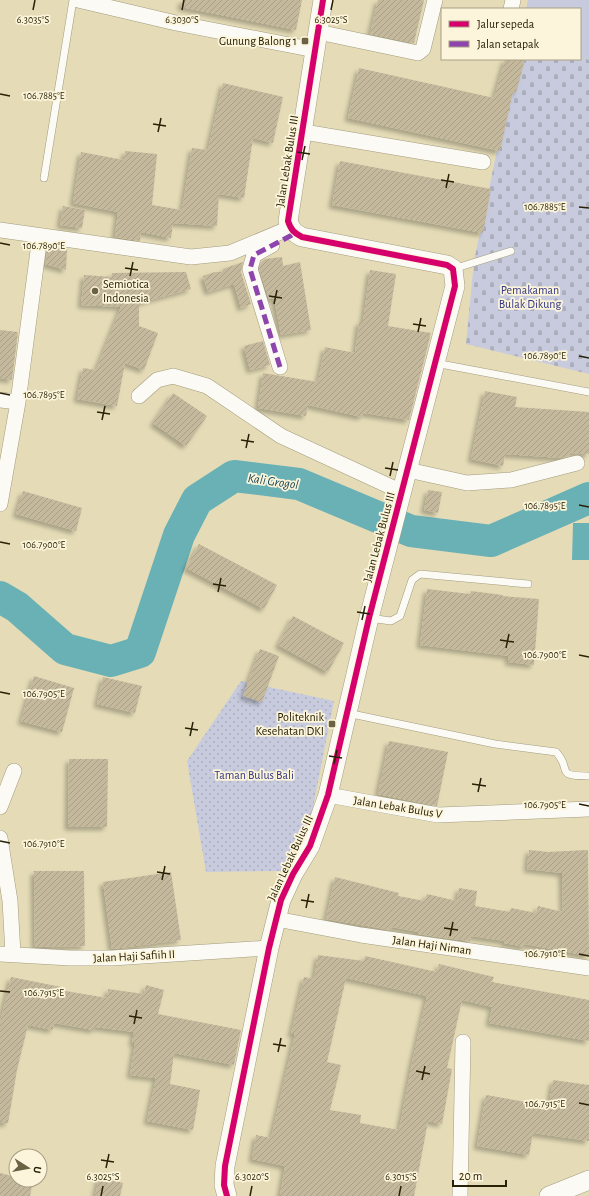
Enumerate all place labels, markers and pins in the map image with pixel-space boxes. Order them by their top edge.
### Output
place label: Gunung Balong 1 [219,35,297,47]
marker: Gunung Balong 1 [300,36,310,46]
place label: Semiotica Indonesia [103,278,150,304]
marker: Semiotica Indonesia [90,286,100,296]
place label: Politeknik Kesehatan DKI [255,711,325,737]
marker: Politeknik Kesehatan DKI [327,719,337,729]

